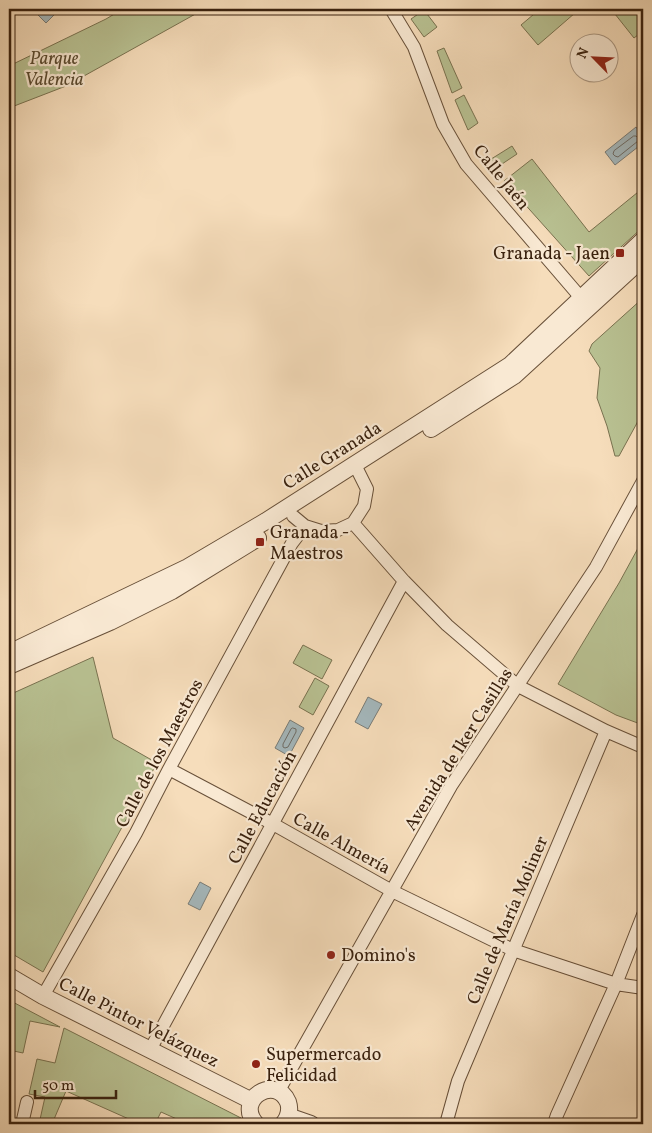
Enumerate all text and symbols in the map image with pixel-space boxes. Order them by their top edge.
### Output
north arrow [570,32,620,82]
text: N [573,45,594,62]
park label: Parque Valencia [25,47,83,93]
street label: Calle Jaén [467,140,535,216]
place label: Granada - Jaen [493,242,610,267]
marker: Granada - Jaen [614,247,626,259]
street label: Calle Granada [279,416,387,497]
place label: Granada - Maestros [270,521,349,567]
marker: Granada - Maestros [254,536,266,548]
street label: Avenida de Iker Casillas [399,664,520,836]
street label: Calle de los Maestros [110,675,210,833]
street label: Calle Educación [223,746,304,869]
street label: Calle Almería [288,807,395,881]
street label: Calle de María Moliner [462,832,555,1009]
place label: Domino's [341,944,416,969]
marker: Domino's [325,949,337,961]
street label: Calle Pintor Velázquez [54,972,223,1075]
place label: Supermercado Felicidad [266,1043,381,1089]
marker: Supermercado Felicidad [250,1058,262,1070]
scale bar [35,1068,116,1100]
text: 50 m [42,1076,74,1097]

